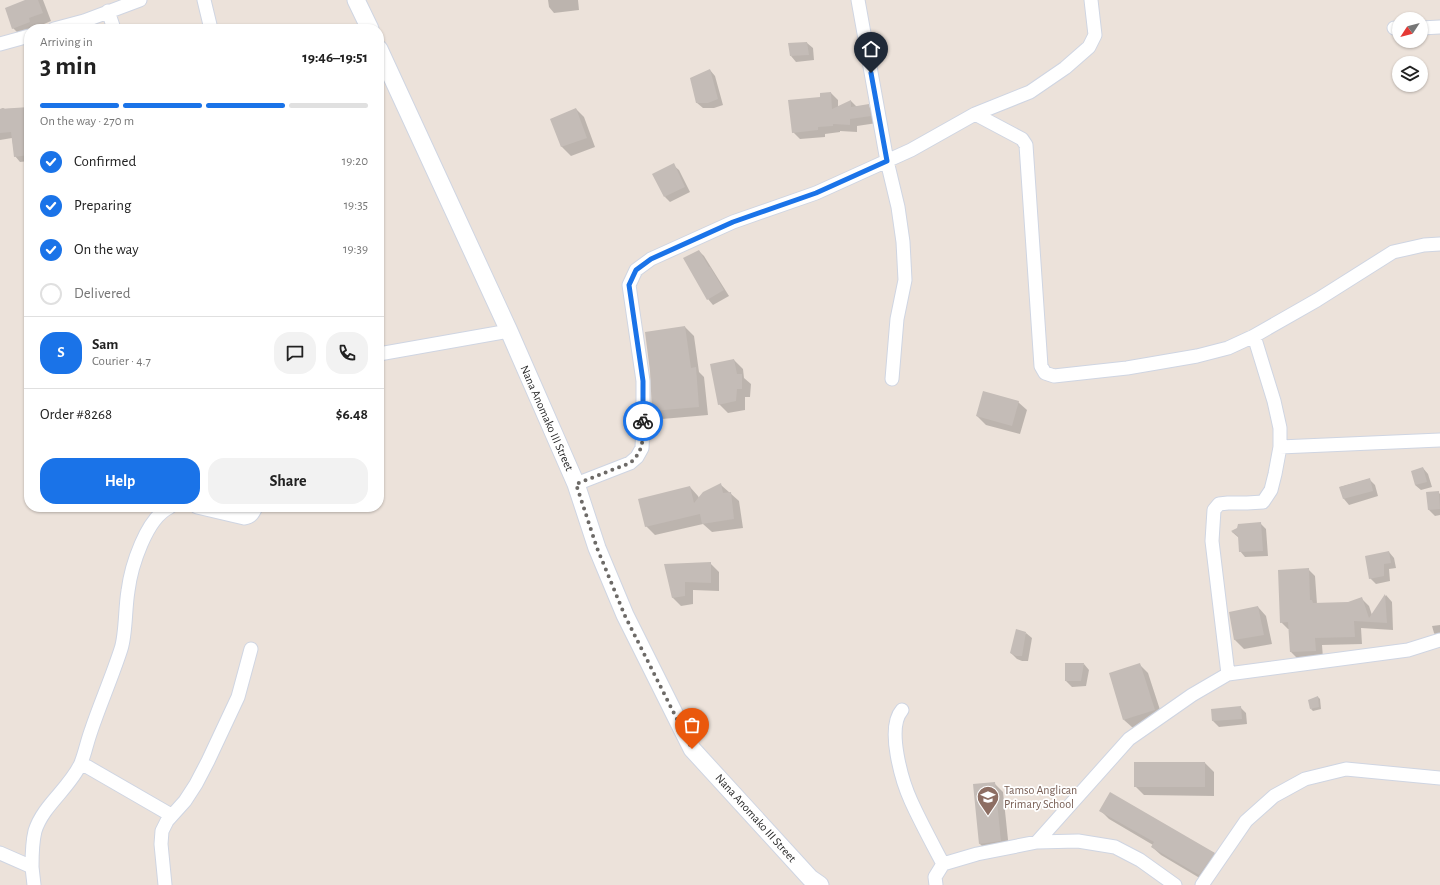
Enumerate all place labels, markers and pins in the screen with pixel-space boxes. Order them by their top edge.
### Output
pin [854,32,888,73]
pin [675,708,709,749]
school or university icon: Tamso Anglican Primary School [975,784,1001,817]
place label: Tamso Anglican Primary School [1004,784,1077,811]

